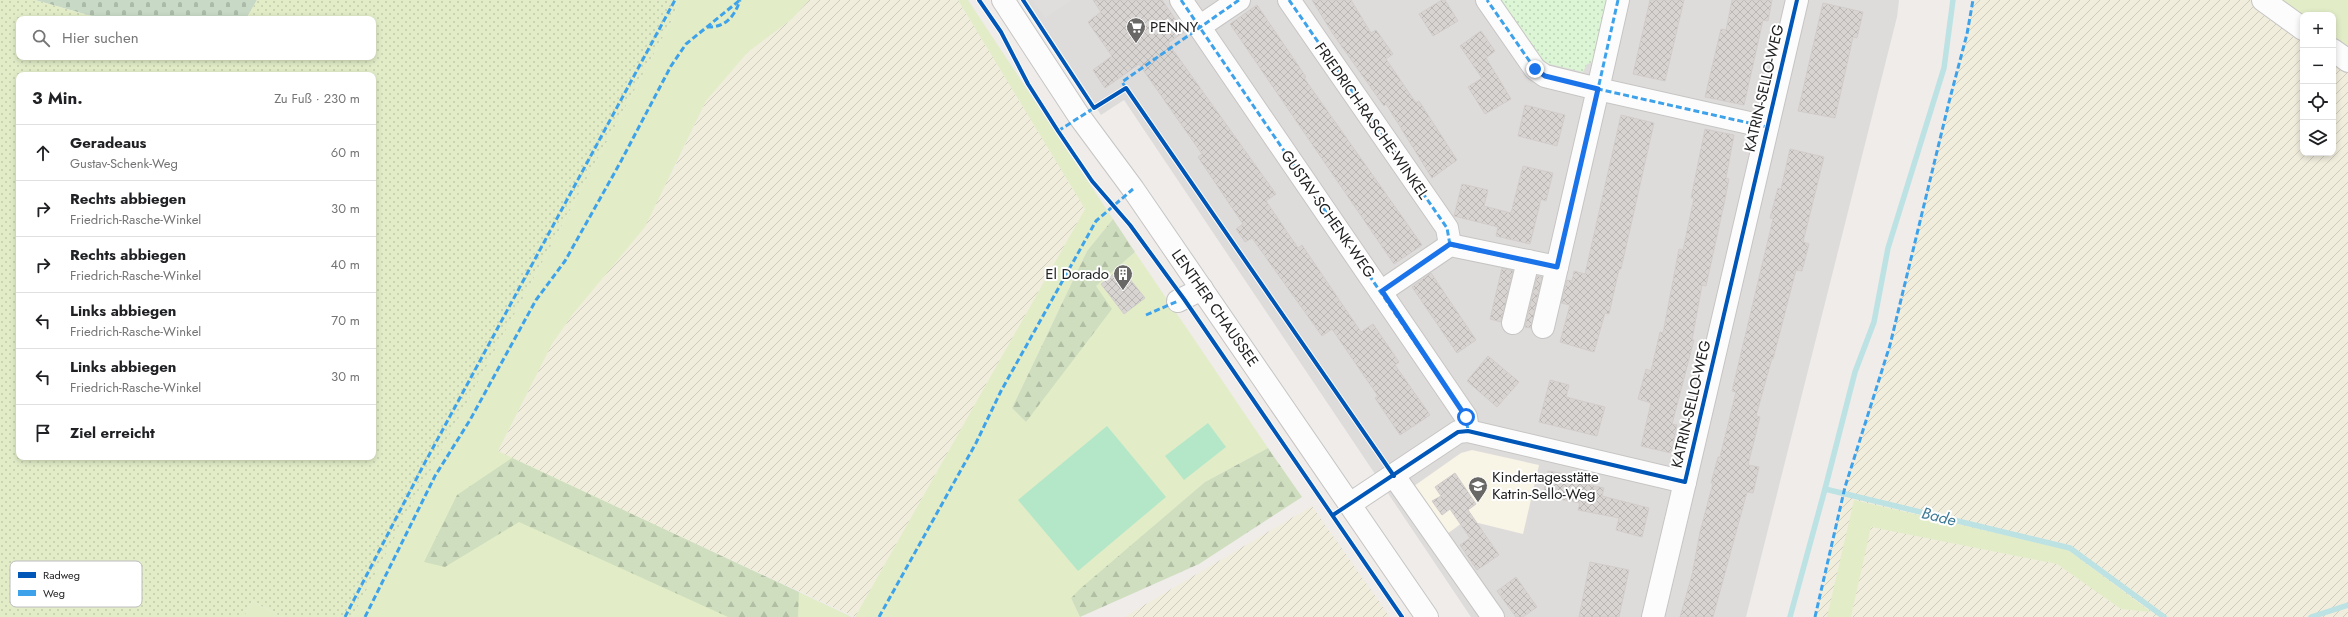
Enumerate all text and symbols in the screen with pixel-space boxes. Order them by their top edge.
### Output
map controls [2300,12,2336,156]
button: + [2300,12,2336,48]
search box [16,16,376,60]
supermarket icon: PENNY [1125,16,1147,44]
place label: PENNY [1150,16,1199,38]
street label: KATRIN-SELLO-WEG [1739,22,1789,154]
icon: search [30,27,52,49]
text: Hier suchen [62,27,139,49]
street label: FRIEDRICH-RASCHE-WINKEL [1309,38,1435,204]
button: − [2300,48,2336,84]
route end [1526,60,1544,78]
button: locate [2300,84,2336,120]
text: 3 Min. [32,86,83,110]
text: Zu Fuß · 230 m [274,89,360,108]
button: layers [2300,120,2336,156]
text: Geradeaus [70,132,146,154]
icon: ahead [32,142,54,164]
text: 60 m [331,143,360,162]
street label: GUSTAV-SCHENK-WEG [1276,146,1380,282]
text: Gustav-Schenk-Weg [70,154,178,173]
text: Rechts abbiegen [70,188,186,210]
icon: right [32,198,54,220]
text: 30 m [331,199,360,218]
text: Friedrich-Rasche-Winkel [70,210,201,229]
text: Rechts abbiegen [70,244,186,266]
street label: LENTHER CHAUSSEE [1166,245,1264,371]
icon: right [32,254,54,276]
text: 40 m [331,255,360,274]
place label: El Dorado [1045,263,1109,285]
building icon: El Dorado [1112,263,1134,291]
text: Friedrich-Rasche-Winkel [70,266,201,285]
text: Links abbiegen [70,300,176,322]
icon: left [32,310,54,332]
text: 70 m [331,311,360,330]
text: Friedrich-Rasche-Winkel [70,322,201,341]
street label: KATRIN-SELLO-WEG [1666,338,1716,470]
text: Links abbiegen [70,356,176,378]
icon: left [32,366,54,388]
text: 30 m [331,367,360,386]
text: Friedrich-Rasche-Winkel [70,378,201,397]
route start [1457,408,1475,426]
icon: arrive [32,422,54,444]
text: Ziel erreicht [70,422,155,444]
place label: Kindertagesstätte Katrin-Sello-Weg [1492,466,1599,505]
school or university icon: Kindertagesstätte Katrin-Sello-Weg [1467,475,1489,503]
water label: Bade [1919,501,1958,532]
legend [10,561,142,607]
text: Radweg [43,567,80,583]
text: Weg [43,585,65,601]

